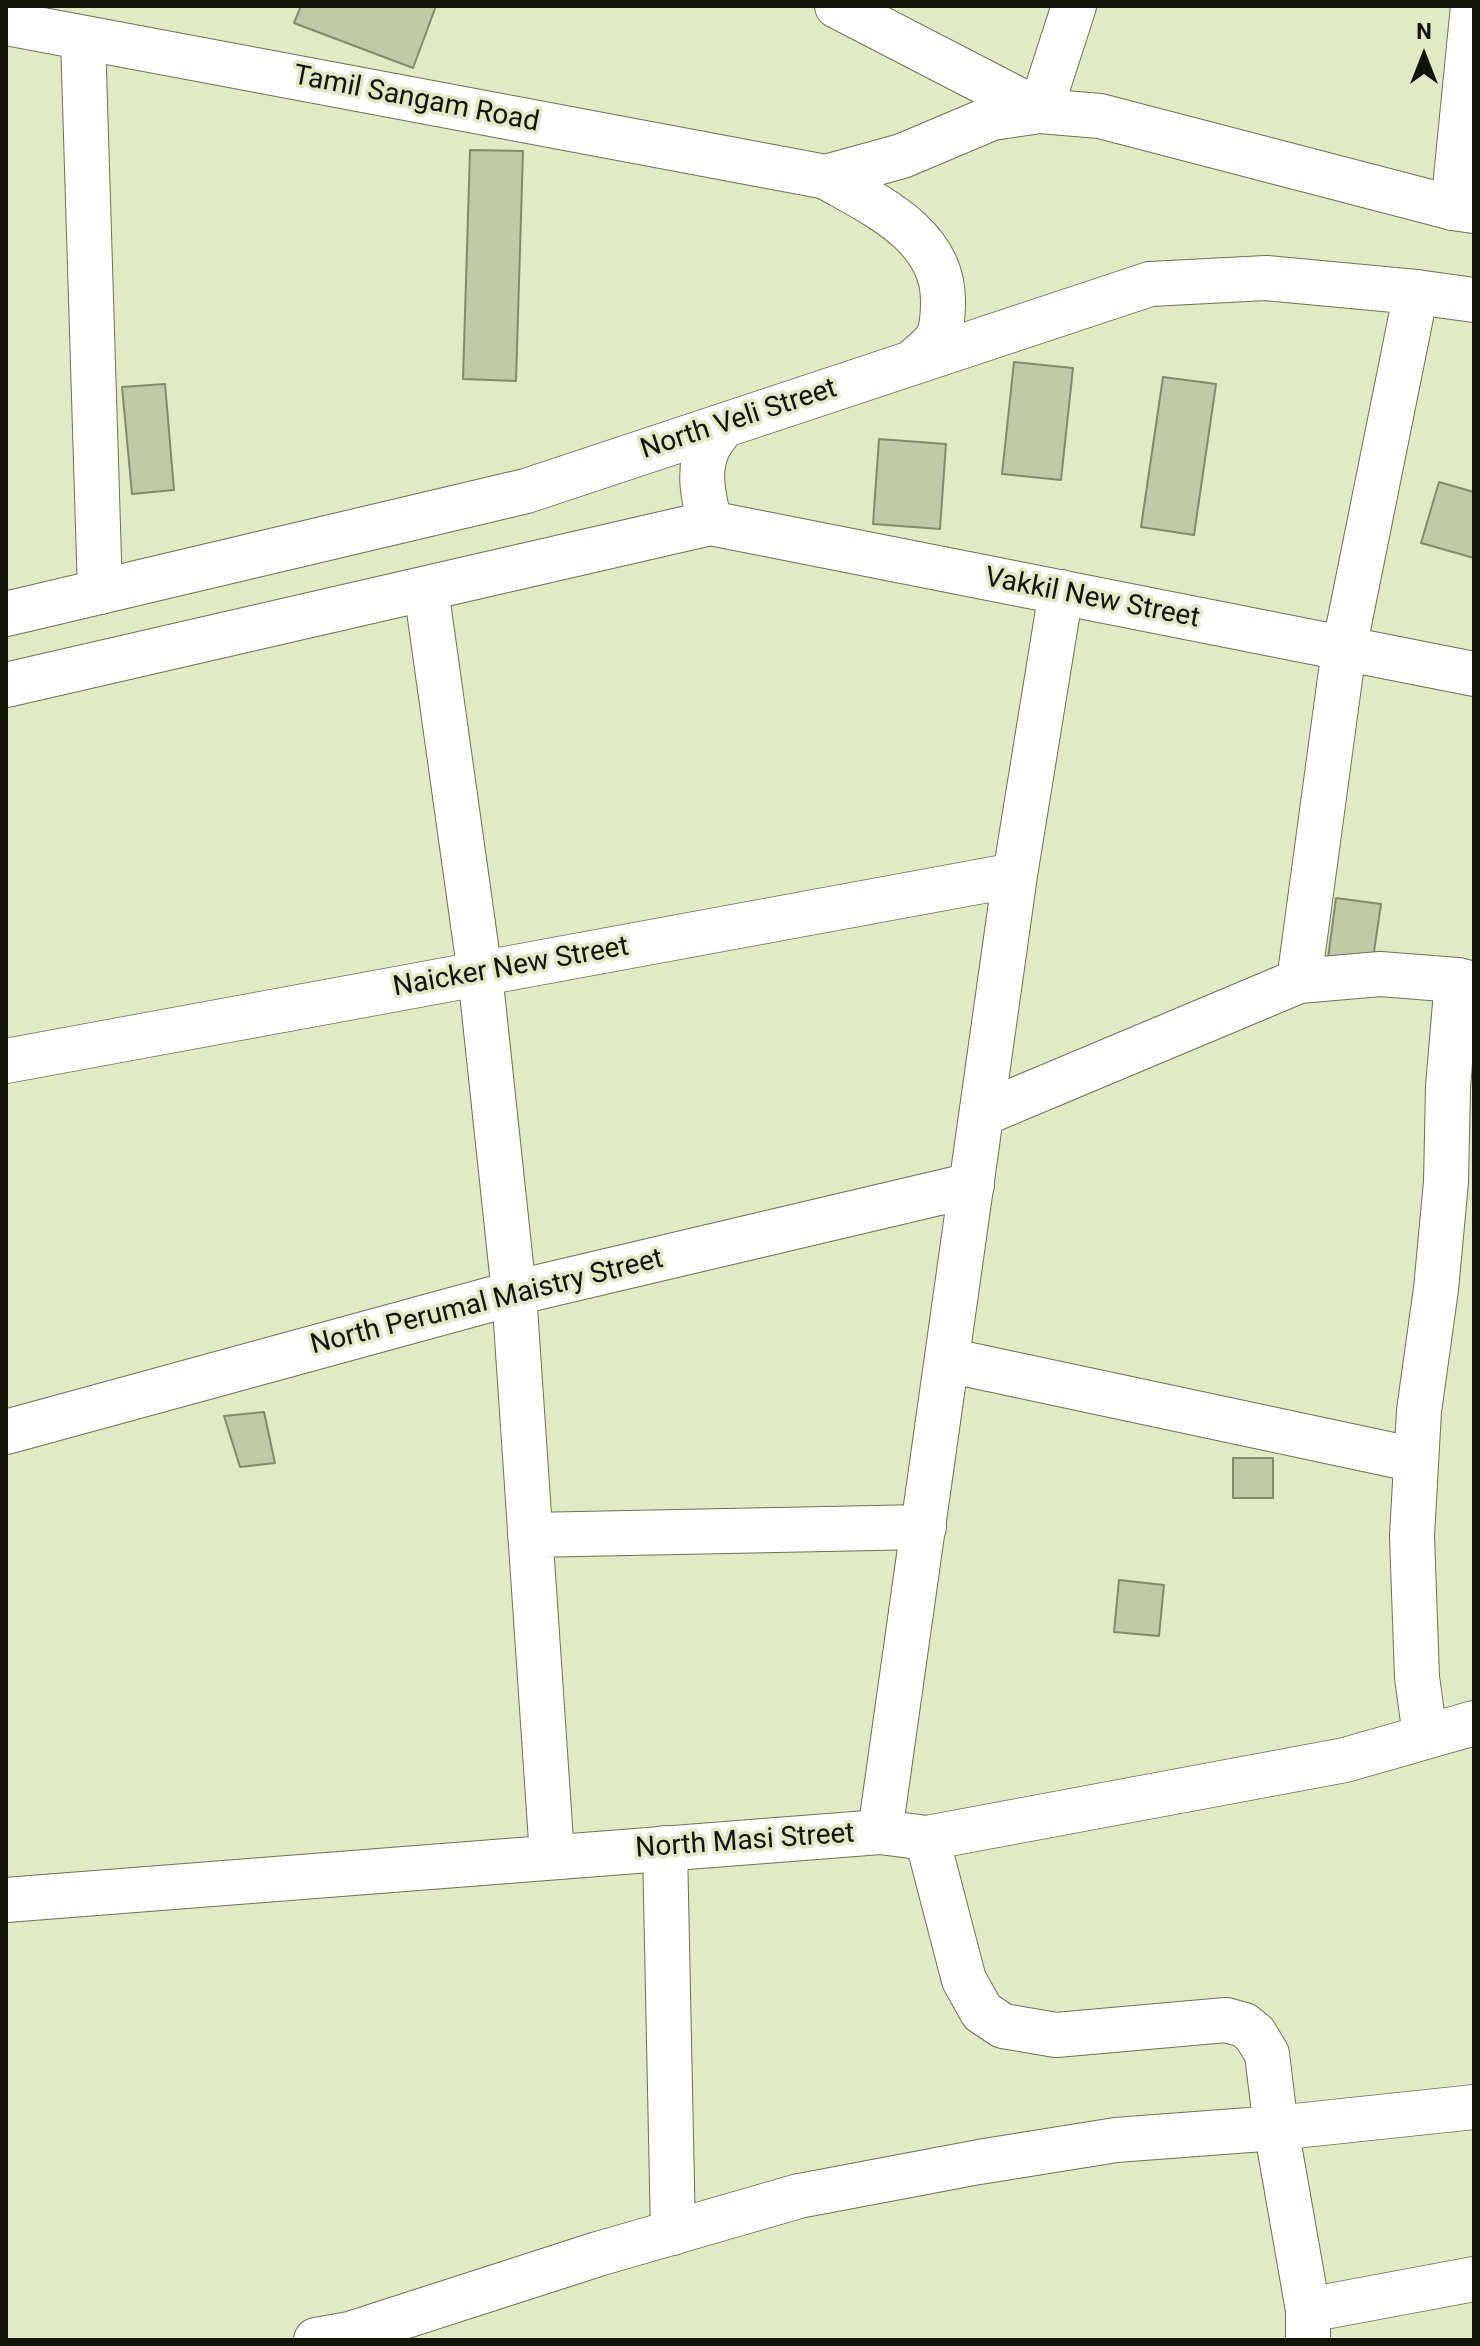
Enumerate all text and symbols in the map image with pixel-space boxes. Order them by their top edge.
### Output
north arrow [1384,16,1464,96]
text: N [1416,19,1432,44]
street label: Tamil Sangam Road [290,60,542,140]
street label: North Veli Street [637,372,841,468]
street label: Vakkil New Street [982,562,1202,636]
street label: Naicker New Street [391,931,631,1005]
street label: North Perumal Maistry Street [307,1243,667,1363]
street label: North Masi Street [634,1818,856,1866]

